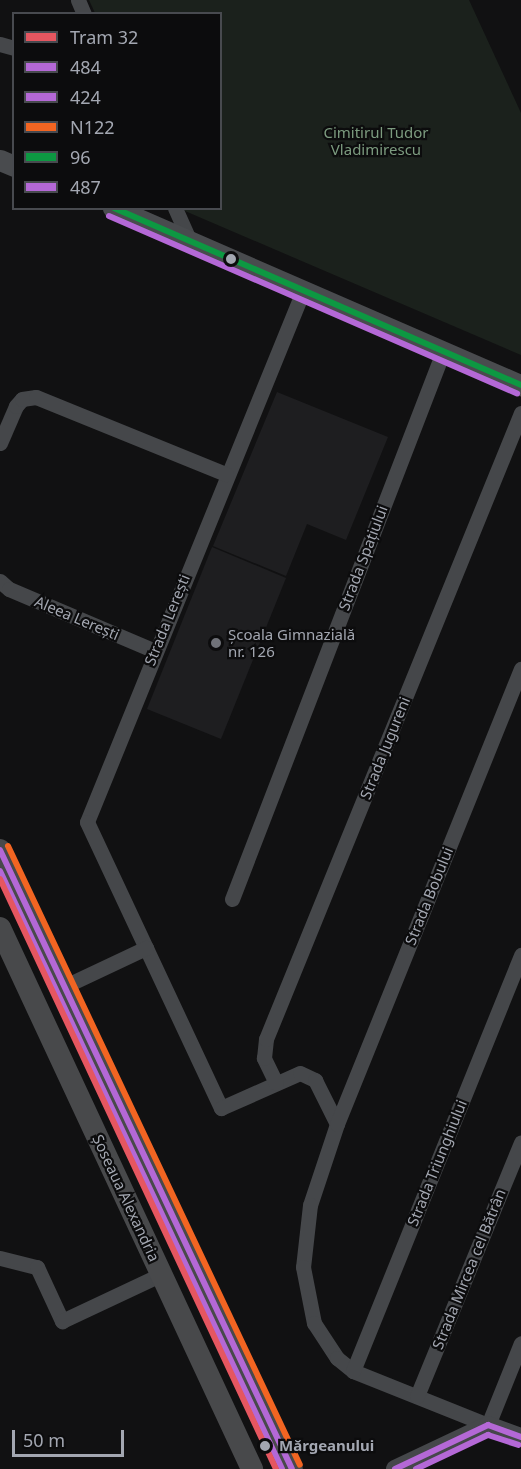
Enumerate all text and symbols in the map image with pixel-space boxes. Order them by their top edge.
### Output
legend [12,12,222,210]
text: Tram 32 [70,25,138,49]
text: 484 [70,55,101,79]
text: 424 [70,85,101,109]
text: N122 [70,115,115,139]
park label: Cimitirul Tudor Vladimirescu [323,123,429,158]
text: 96 [70,145,91,169]
text: 487 [70,175,101,199]
unlabelled marker [225,253,237,265]
street label: Strada Spațiului [335,503,391,613]
street label: Strada Lerești [141,572,193,668]
street label: Aleea Lerești [32,592,122,644]
place label: Școala Gimnazială nr. 126 [228,625,355,660]
marker: Școala Gimnazială nr. 126 [209,636,223,650]
street label: Strada Jugureni [356,694,414,802]
street label: Strada Bobului [401,844,457,948]
street label: Strada Triunghiului [403,1097,471,1229]
street label: Șoseaua Alexandria [89,1132,163,1264]
street label: Strada Mircea cel Bătrân [429,1186,509,1352]
scale bar [15,1418,128,1456]
text: 50 m [23,1428,65,1452]
marker: Mărgeanului [256,1437,274,1455]
place label: Mărgeanului [279,1437,374,1455]

